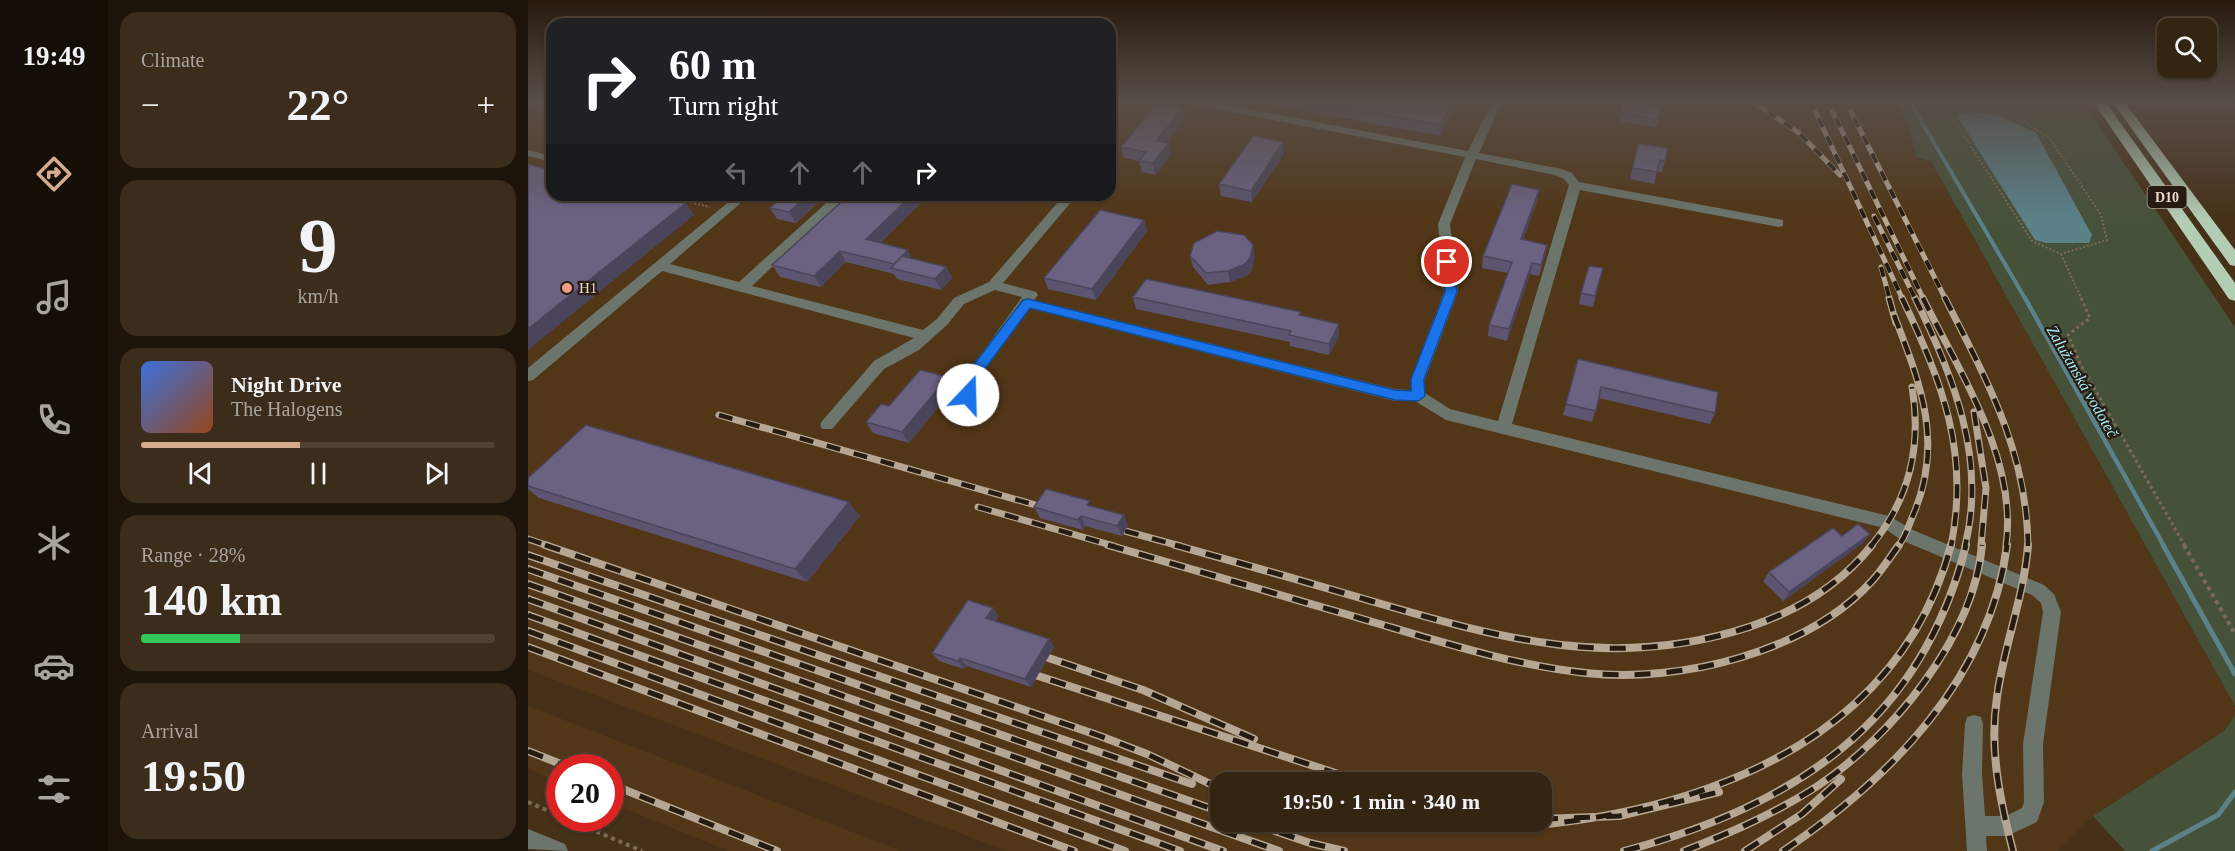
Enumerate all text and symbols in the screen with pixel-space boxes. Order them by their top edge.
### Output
map controls [2157,18,2217,78]
button: search [2157,18,2217,78]
text: 19:49 [23,41,86,71]
icon: right [570,42,648,120]
text: 60 m [669,42,757,88]
text: Climate [141,49,204,71]
text: 22° [287,80,350,130]
text: − [141,87,160,123]
text: + [476,87,495,123]
text: Turn right [669,91,778,121]
icon: directions [33,153,75,195]
icon: left [720,156,753,189]
icon: ahead [783,156,816,189]
icon: ahead [846,156,879,189]
icon: right [909,156,942,189]
road number: D10 [2148,186,2186,208]
text: 9 [299,202,338,289]
pin [1421,236,1472,287]
icon: arrive [1430,245,1463,278]
icon: music [33,276,75,318]
place label: H1 [579,280,597,296]
marker: H1 [560,281,574,295]
text: km/h [297,285,339,307]
water label: Zalužanská vodoteč [2044,322,2122,441]
position arrow [936,363,1000,427]
text: Night Drive [231,372,342,397]
text: The Halogens [231,398,343,420]
icon: phone [33,399,75,441]
icon: previous [184,457,217,490]
icon: pause [302,457,335,490]
icon: next [420,457,453,490]
icon: climate [33,522,75,564]
text: Range · 28% [141,544,245,566]
text: 140 km [141,575,282,625]
icon: car [33,645,75,687]
text: Arrival [141,720,199,742]
text: 19:50 [141,751,246,801]
speed limit sign: 20 [546,754,624,832]
icon: filters [33,768,75,810]
text: 19:50 · 1 min · 340 m [1282,789,1480,814]

